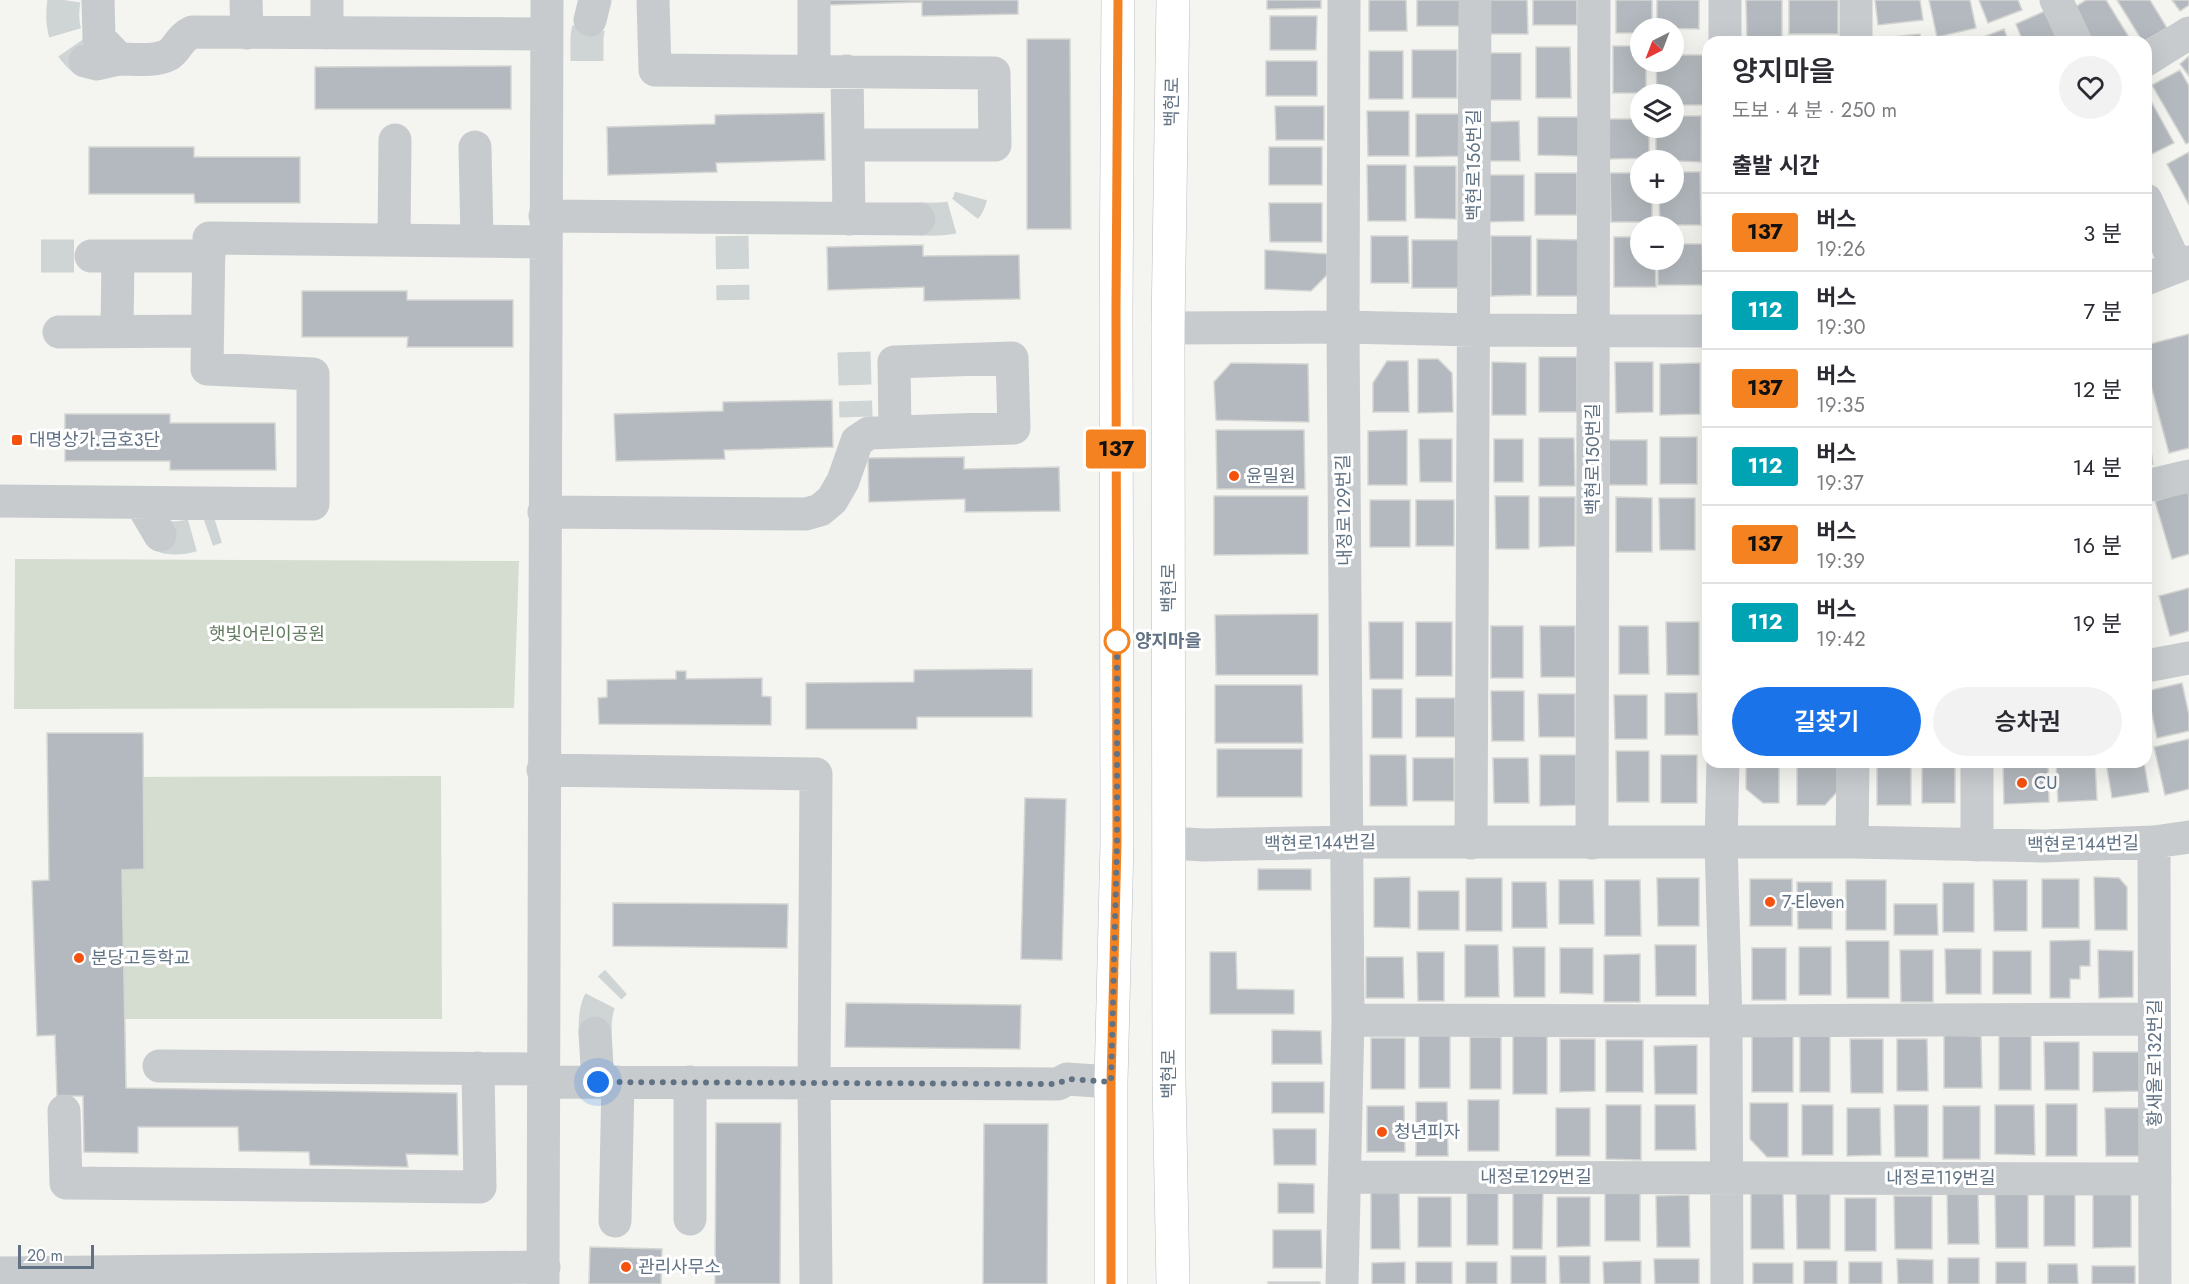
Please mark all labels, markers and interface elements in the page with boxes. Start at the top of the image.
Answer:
north arrow [1630,18,1684,72]
map controls [1630,18,1684,270]
text: 양지마을 [1732,51,1835,92]
button: heart [2059,56,2122,119]
street label: 백현로 [1159,77,1185,127]
button: layers [1630,84,1684,138]
text: 도보 · 4 분 · 250 m [1732,96,1897,125]
street label: 백현로156번길 [1461,109,1487,221]
text: 출발 시간 [1732,149,1820,181]
button: + [1630,150,1684,204]
text: 버스 [1816,203,1856,235]
button: − [1630,216,1684,270]
text: 137 [1747,217,1783,247]
text: 3 분 [2083,217,2122,249]
text: 19:26 [1816,235,1865,264]
text: 버스 [1816,281,1856,313]
text: 112 [1747,295,1783,325]
text: 7 분 [2084,295,2122,327]
text: 19:30 [1816,313,1865,342]
text: 버스 [1816,359,1856,391]
text: 137 [1747,373,1783,403]
text: 12 분 [2073,373,2122,405]
text: 19:35 [1816,391,1865,420]
street label: 백현로150번길 [1580,403,1606,515]
place label: 대명상가.금호3단 [29,427,160,453]
line badge: 137 [1082,430,1150,468]
marker: 대명상가.금호3단 [10,433,24,447]
text: 137 [1098,434,1134,464]
text: 버스 [1816,437,1856,469]
text: 112 [1747,451,1783,481]
text: 14 분 [2072,451,2122,483]
street label: 내정로129번길 [1330,454,1358,566]
place label: 윤밀원 [1246,463,1296,489]
marker: 윤밀원 [1227,469,1241,483]
text: 19:37 [1816,469,1864,498]
text: 버스 [1816,515,1856,547]
text: 137 [1747,529,1783,559]
text: 16 분 [2073,529,2122,561]
text: 19:39 [1816,547,1865,576]
street label: 백현로 [1156,563,1182,613]
text: 버스 [1816,593,1856,625]
text: 112 [1747,607,1783,637]
text: 19 분 [2073,607,2122,639]
park label: 햇빛어린이공원 [209,621,325,647]
text: 19:42 [1816,625,1866,654]
marker: 양지마을 [1104,628,1130,654]
place label: 양지마을 [1135,628,1201,654]
button: 길찾기 [1732,687,1921,756]
button: 승차권 [1933,687,2122,756]
place label: CU [2034,770,2058,796]
marker: CU [2015,776,2029,790]
street label: 백현로144번길 [1264,829,1376,857]
street label: 백현로144번길 [2027,830,2139,858]
place label: 7-Eleven [1782,889,1845,915]
marker: 7-Eleven [1763,895,1777,909]
place label: 분당고등학교 [91,945,190,971]
marker: 분당고등학교 [72,951,86,965]
street label: 황새울로132번길 [2142,999,2168,1127]
street label: 백현로 [1156,1049,1182,1099]
your location [583,1067,613,1097]
place label: 청년피자 [1394,1119,1461,1145]
marker: 청년피자 [1375,1125,1389,1139]
street label: 내정로129번길 [1480,1164,1592,1190]
street label: 내정로119번길 [1886,1165,1996,1191]
scale bar [18,1242,94,1270]
text: 20 m [27,1244,63,1267]
place label: 관리사무소 [638,1254,721,1280]
marker: 관리사무소 [619,1260,633,1274]

